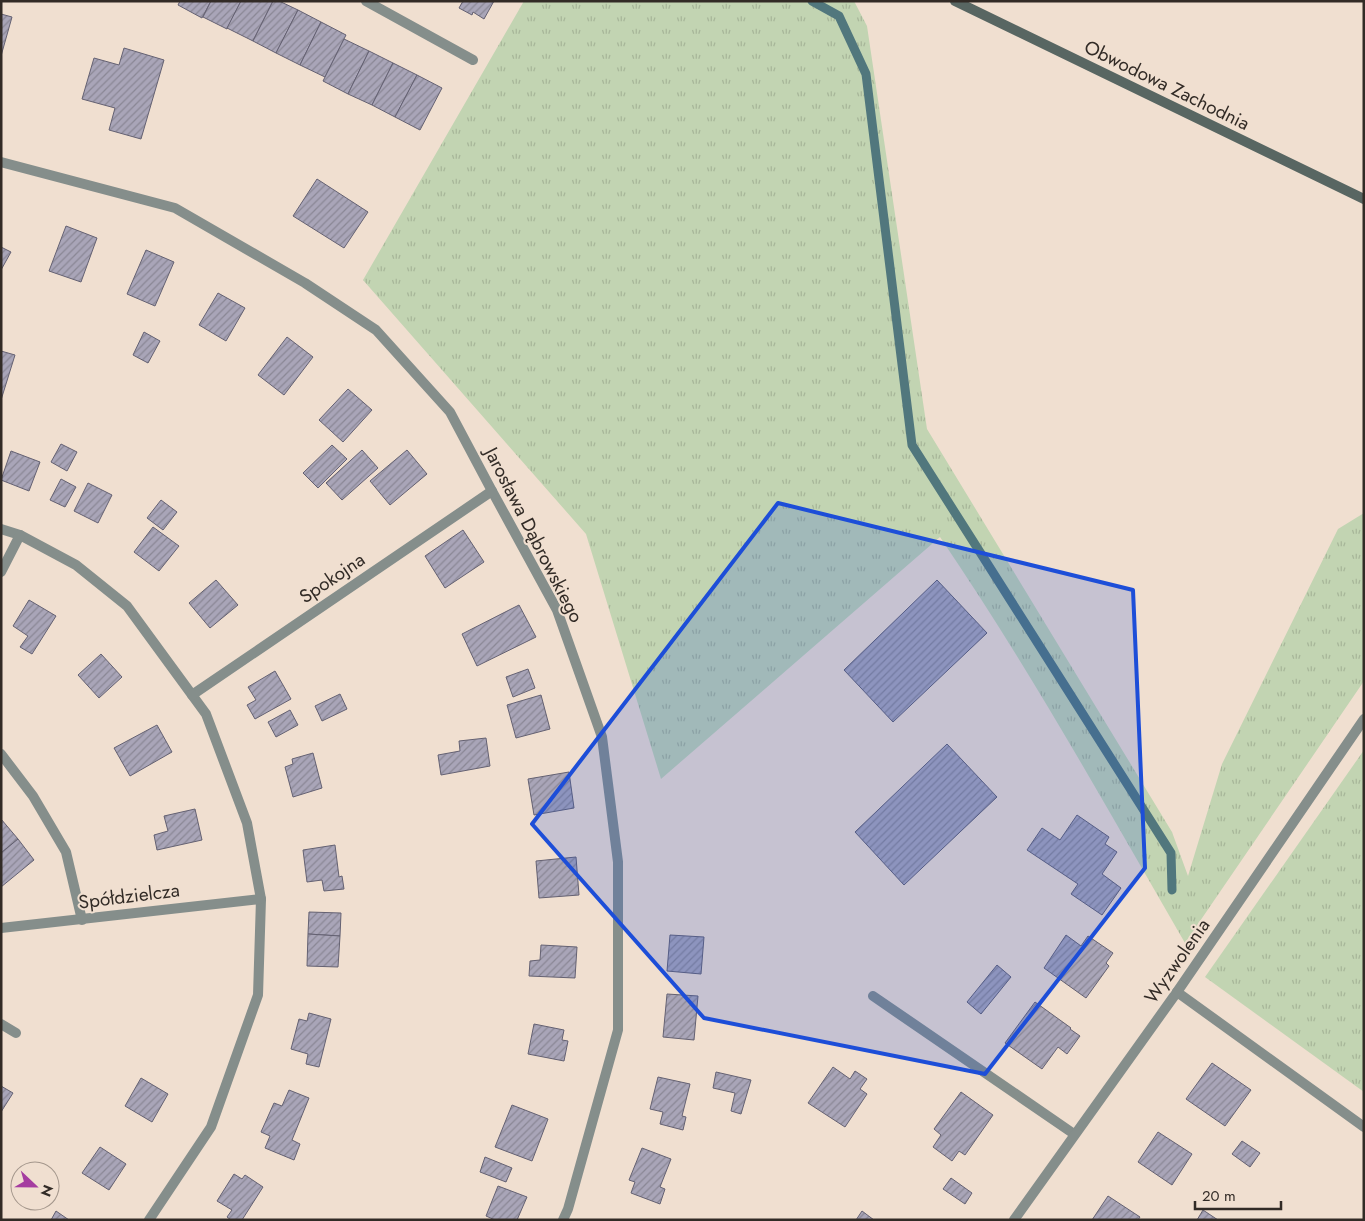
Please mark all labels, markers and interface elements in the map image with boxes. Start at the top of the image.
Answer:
street label: Obwodowa Zachodnia [1080,33,1254,137]
street label: Jarosława Dąbrowskiego [477,440,590,627]
street label: Spokojna [294,546,370,610]
street label: Spółdzielcza [77,876,181,916]
street label: Wyzwolenia [1138,913,1216,1009]
north arrow [10,1161,60,1211]
scale bar [1195,1178,1281,1210]
text: N [36,1182,58,1200]
text: 20 m [1202,1185,1236,1207]

